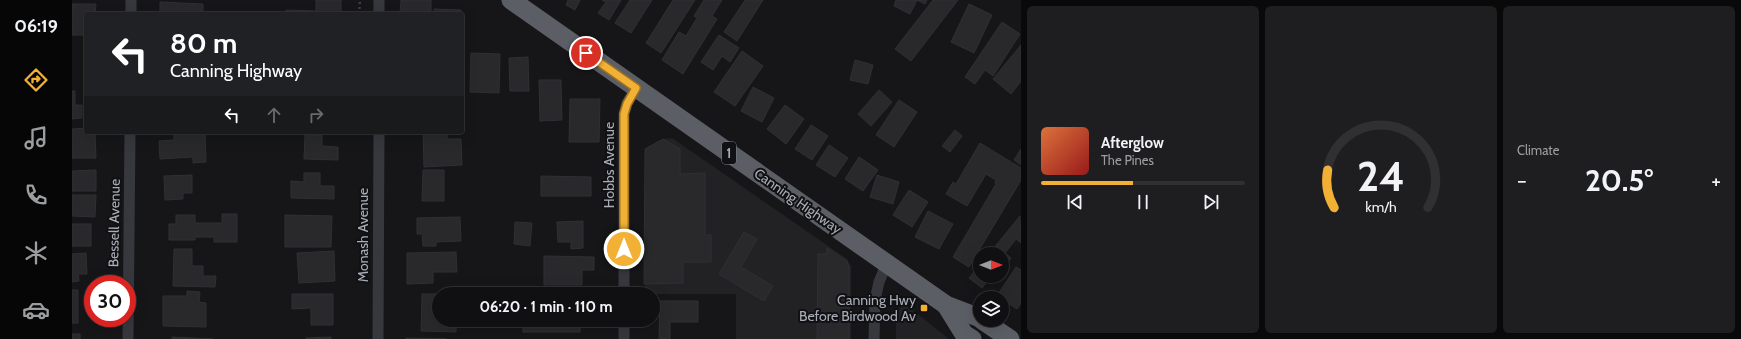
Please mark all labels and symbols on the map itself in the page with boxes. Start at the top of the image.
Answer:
pin [569,36,603,70]
street label: Hobbs Avenue [600,122,618,208]
road number: 1 [722,142,736,164]
street label: Canning Highway [751,164,845,238]
street label: Bessell Avenue [104,179,124,267]
street label: Monash Avenue [354,188,372,282]
position arrow [603,228,645,270]
north arrow [973,247,1009,283]
speed limit sign: 30 [84,275,136,327]
place label: Canning Hwy Before Birdwood Av [799,291,916,325]
marker: Canning Hwy Before Birdwood Av [919,303,929,313]

